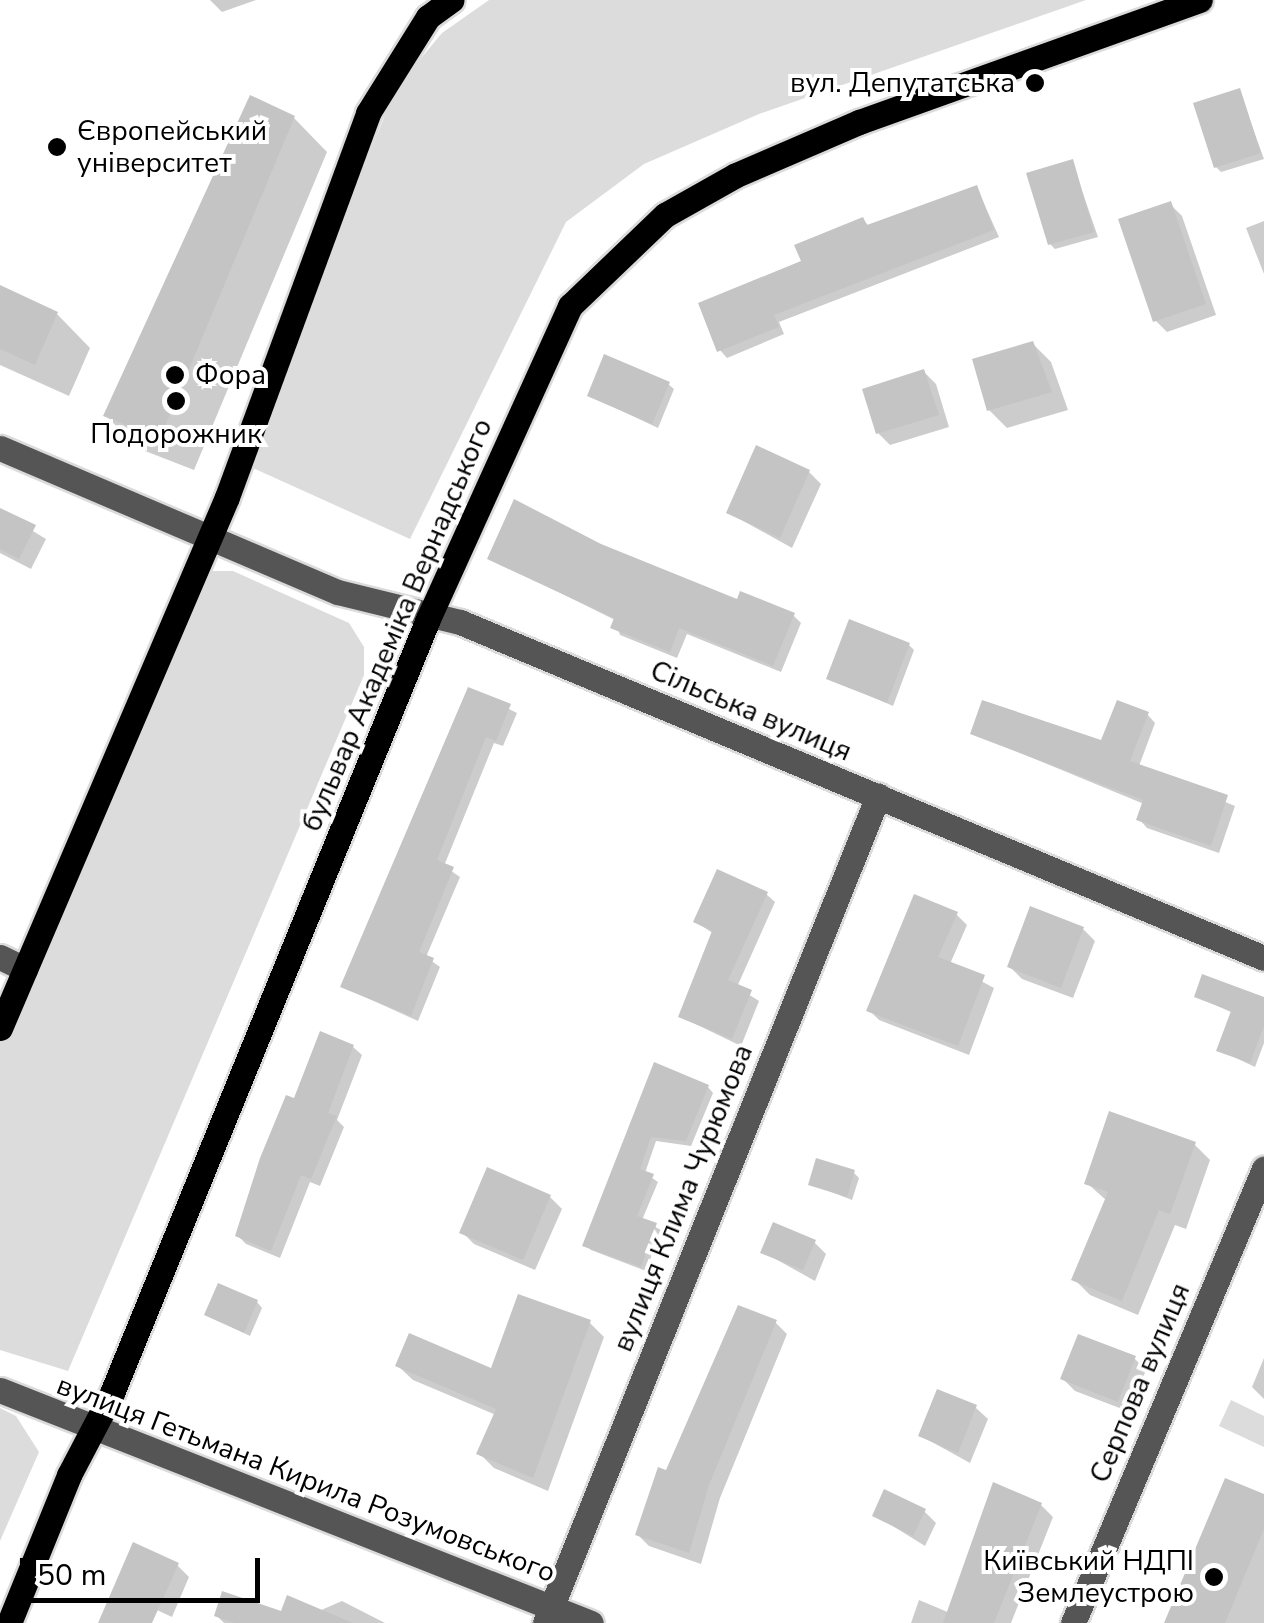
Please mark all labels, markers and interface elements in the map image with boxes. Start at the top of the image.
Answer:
place label: вул. Депутатська [790,66,1015,100]
marker: вул. Депутатська [1024,72,1046,94]
place label: Європейський університет [77,114,267,180]
marker: Європейський університет [46,136,68,158]
place label: Фора [195,358,266,392]
marker: Фора [164,364,186,386]
marker: Подорожник [165,390,187,412]
street label: бульвар Академіка Вернадського [295,414,499,836]
place label: Подорожник [90,417,262,451]
street label: Сільська вулиця [645,653,857,769]
street label: вулиця Клима Чурюмова [606,1040,760,1356]
street label: Серпова вулиця [1083,1278,1197,1488]
street label: вулиця Гетьмана Кирила Розумовського [52,1368,560,1590]
scale bar [25,1538,265,1600]
place label: Київський НДПІ Землеустрою [983,1544,1194,1610]
text: 50 m [37,1555,106,1596]
marker: Київський НДПІ Землеустрою [1203,1566,1225,1588]

